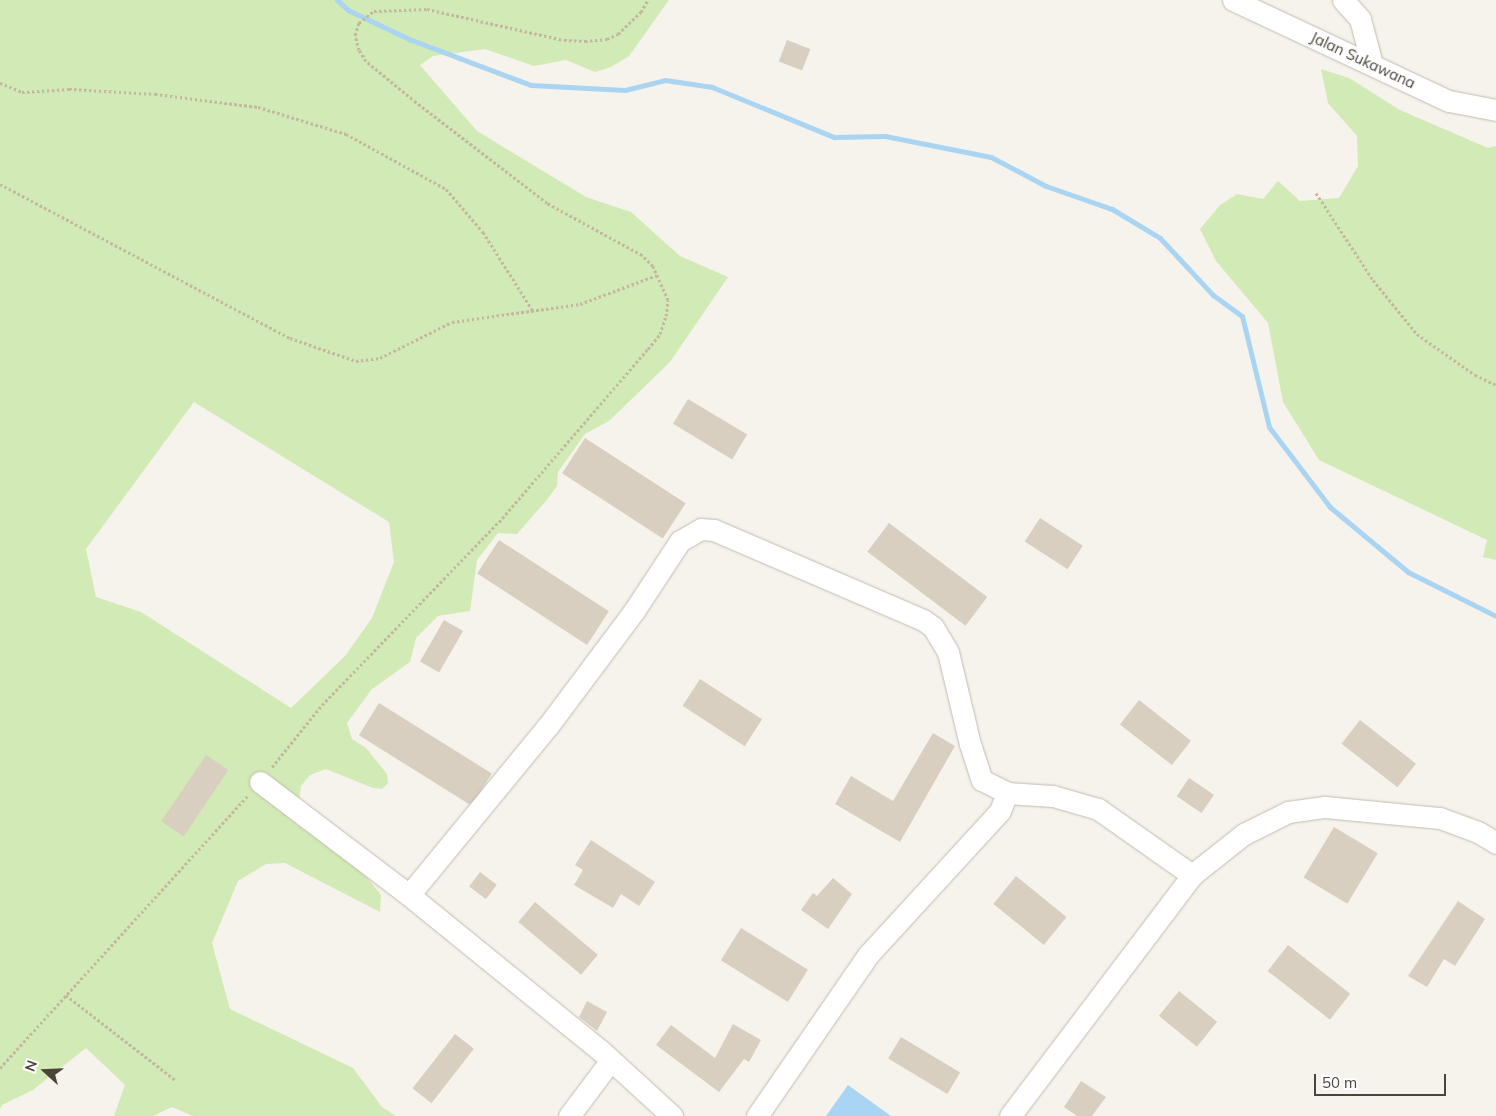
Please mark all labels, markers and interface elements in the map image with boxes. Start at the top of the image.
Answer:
street label: Jalan Sukawana [1308,28,1418,92]
north arrow [20,1046,70,1096]
text: N [21,1058,41,1074]
scale bar [1316,1064,1448,1096]
text: 50 m [1322,1073,1357,1092]

